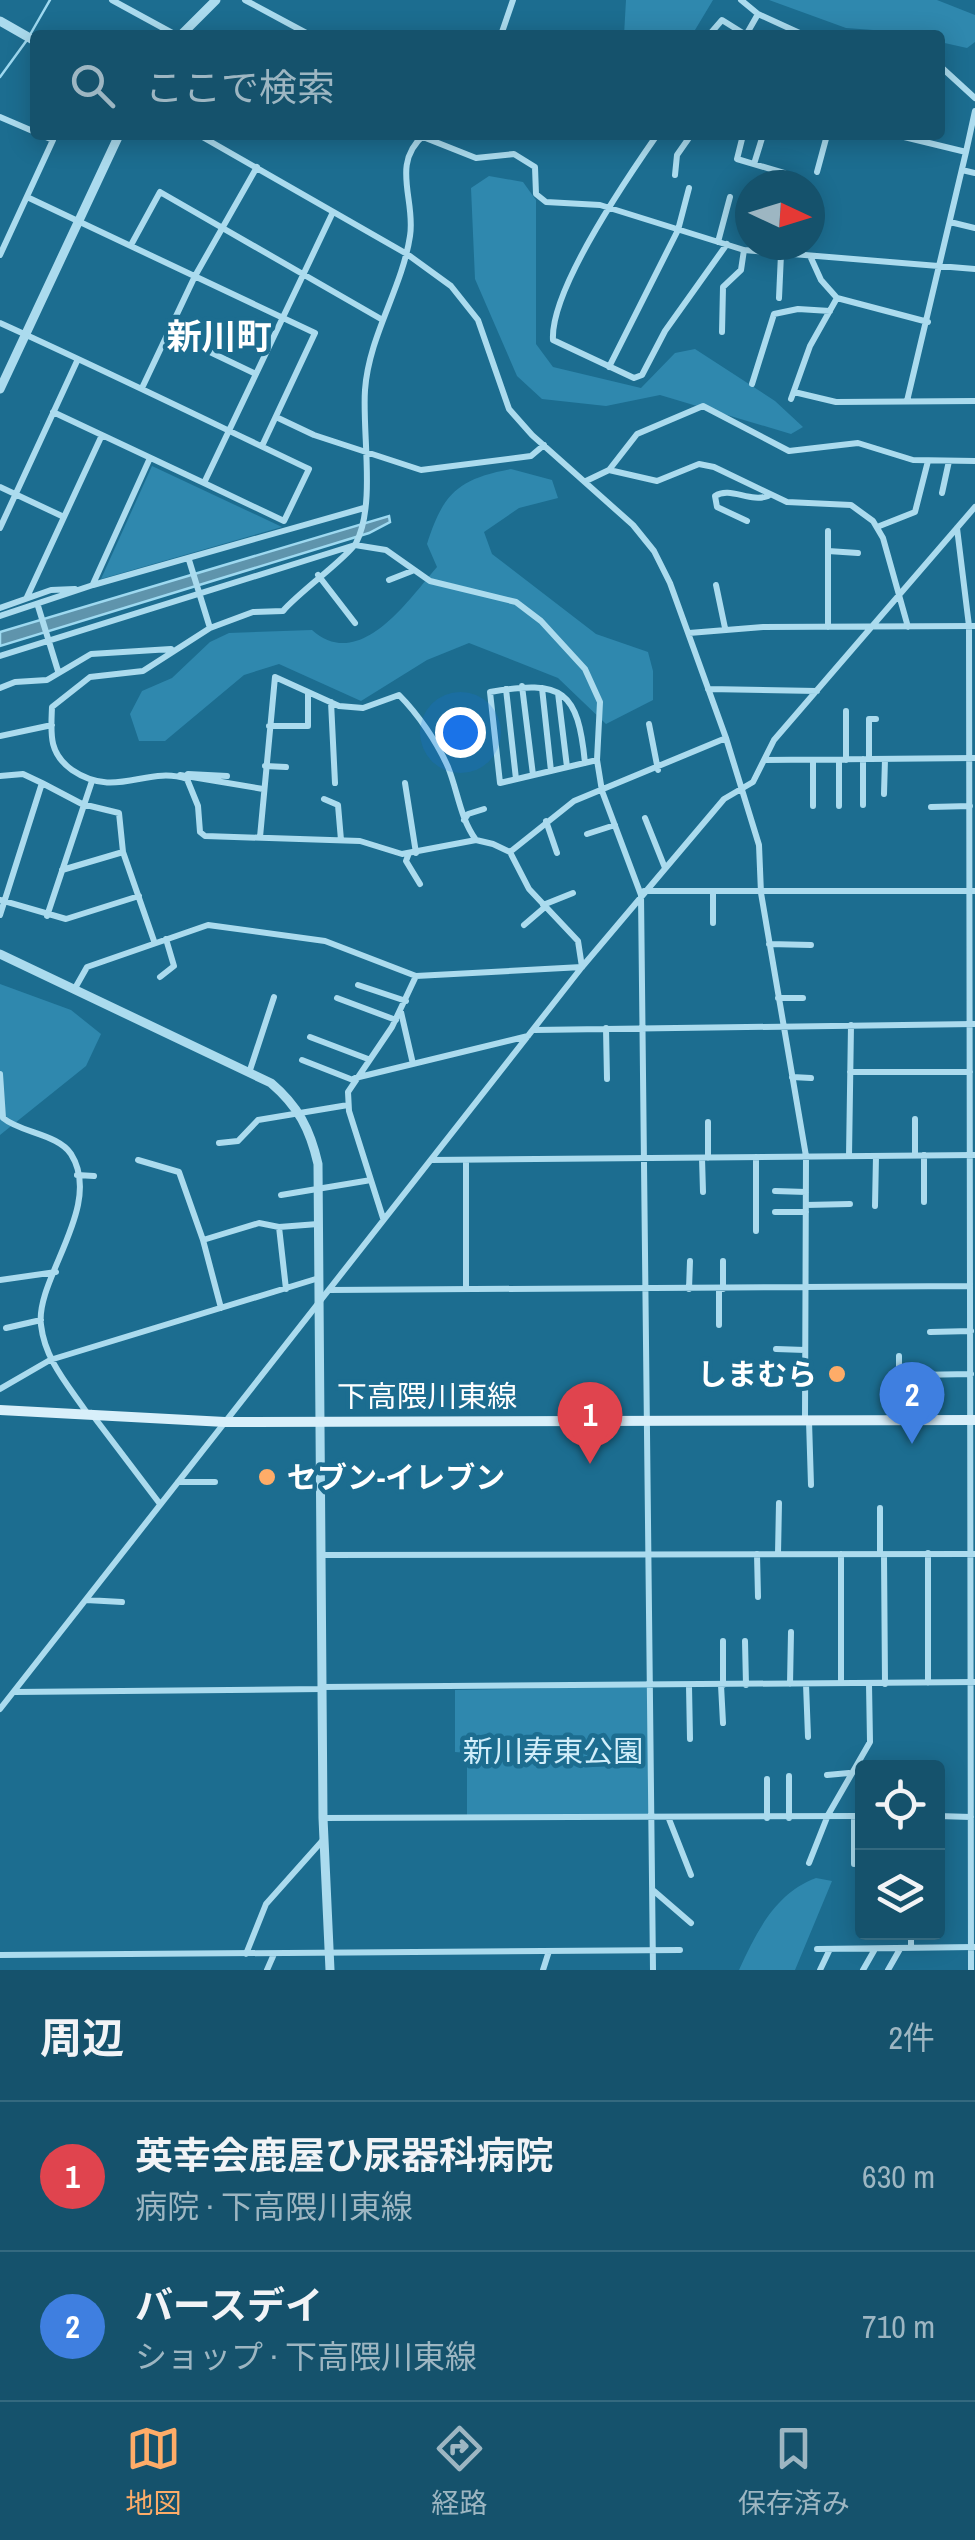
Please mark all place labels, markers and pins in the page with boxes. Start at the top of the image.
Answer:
place label: しまむら [697,1354,817,1394]
pin: 2 [880,1362,944,1444]
marker: しまむら [826,1363,848,1385]
pin: 1 [558,1382,622,1464]
place label: セブン-イレブン [287,1457,505,1497]
marker: セブン-イレブン [256,1466,278,1488]

